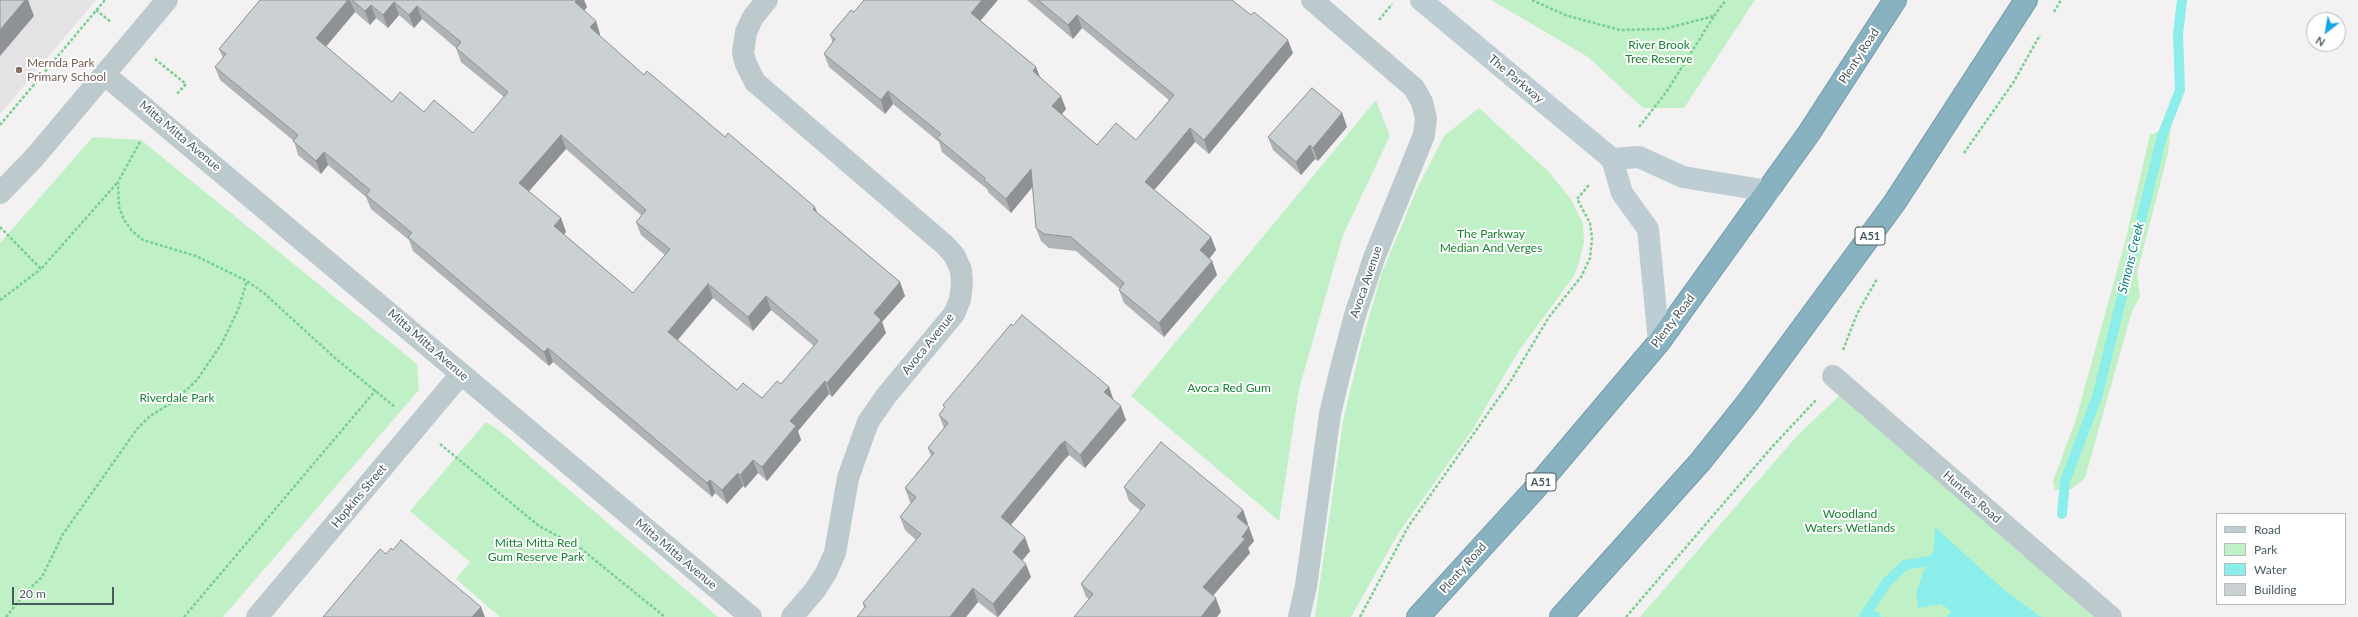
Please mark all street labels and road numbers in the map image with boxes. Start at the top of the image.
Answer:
street label: Plenty Road [1836,26,1882,86]
street label: The Parkway [1485,52,1547,106]
street label: Mitta Mitta Avenue [136,98,224,174]
road number: A51 [1855,227,1885,245]
street label: Avoca Avenue [1347,244,1385,320]
street label: Plenty Road [1648,291,1698,351]
street label: Mitta Mitta Avenue [385,306,471,384]
street label: Avoca Avenue [899,310,957,378]
street label: Hopkins Street [328,461,390,531]
street label: Hunters Road [1940,468,2004,526]
road number: A51 [1526,473,1556,491]
street label: Mitta Mitta Avenue [632,516,720,592]
street label: Plenty Road [1437,540,1489,596]

